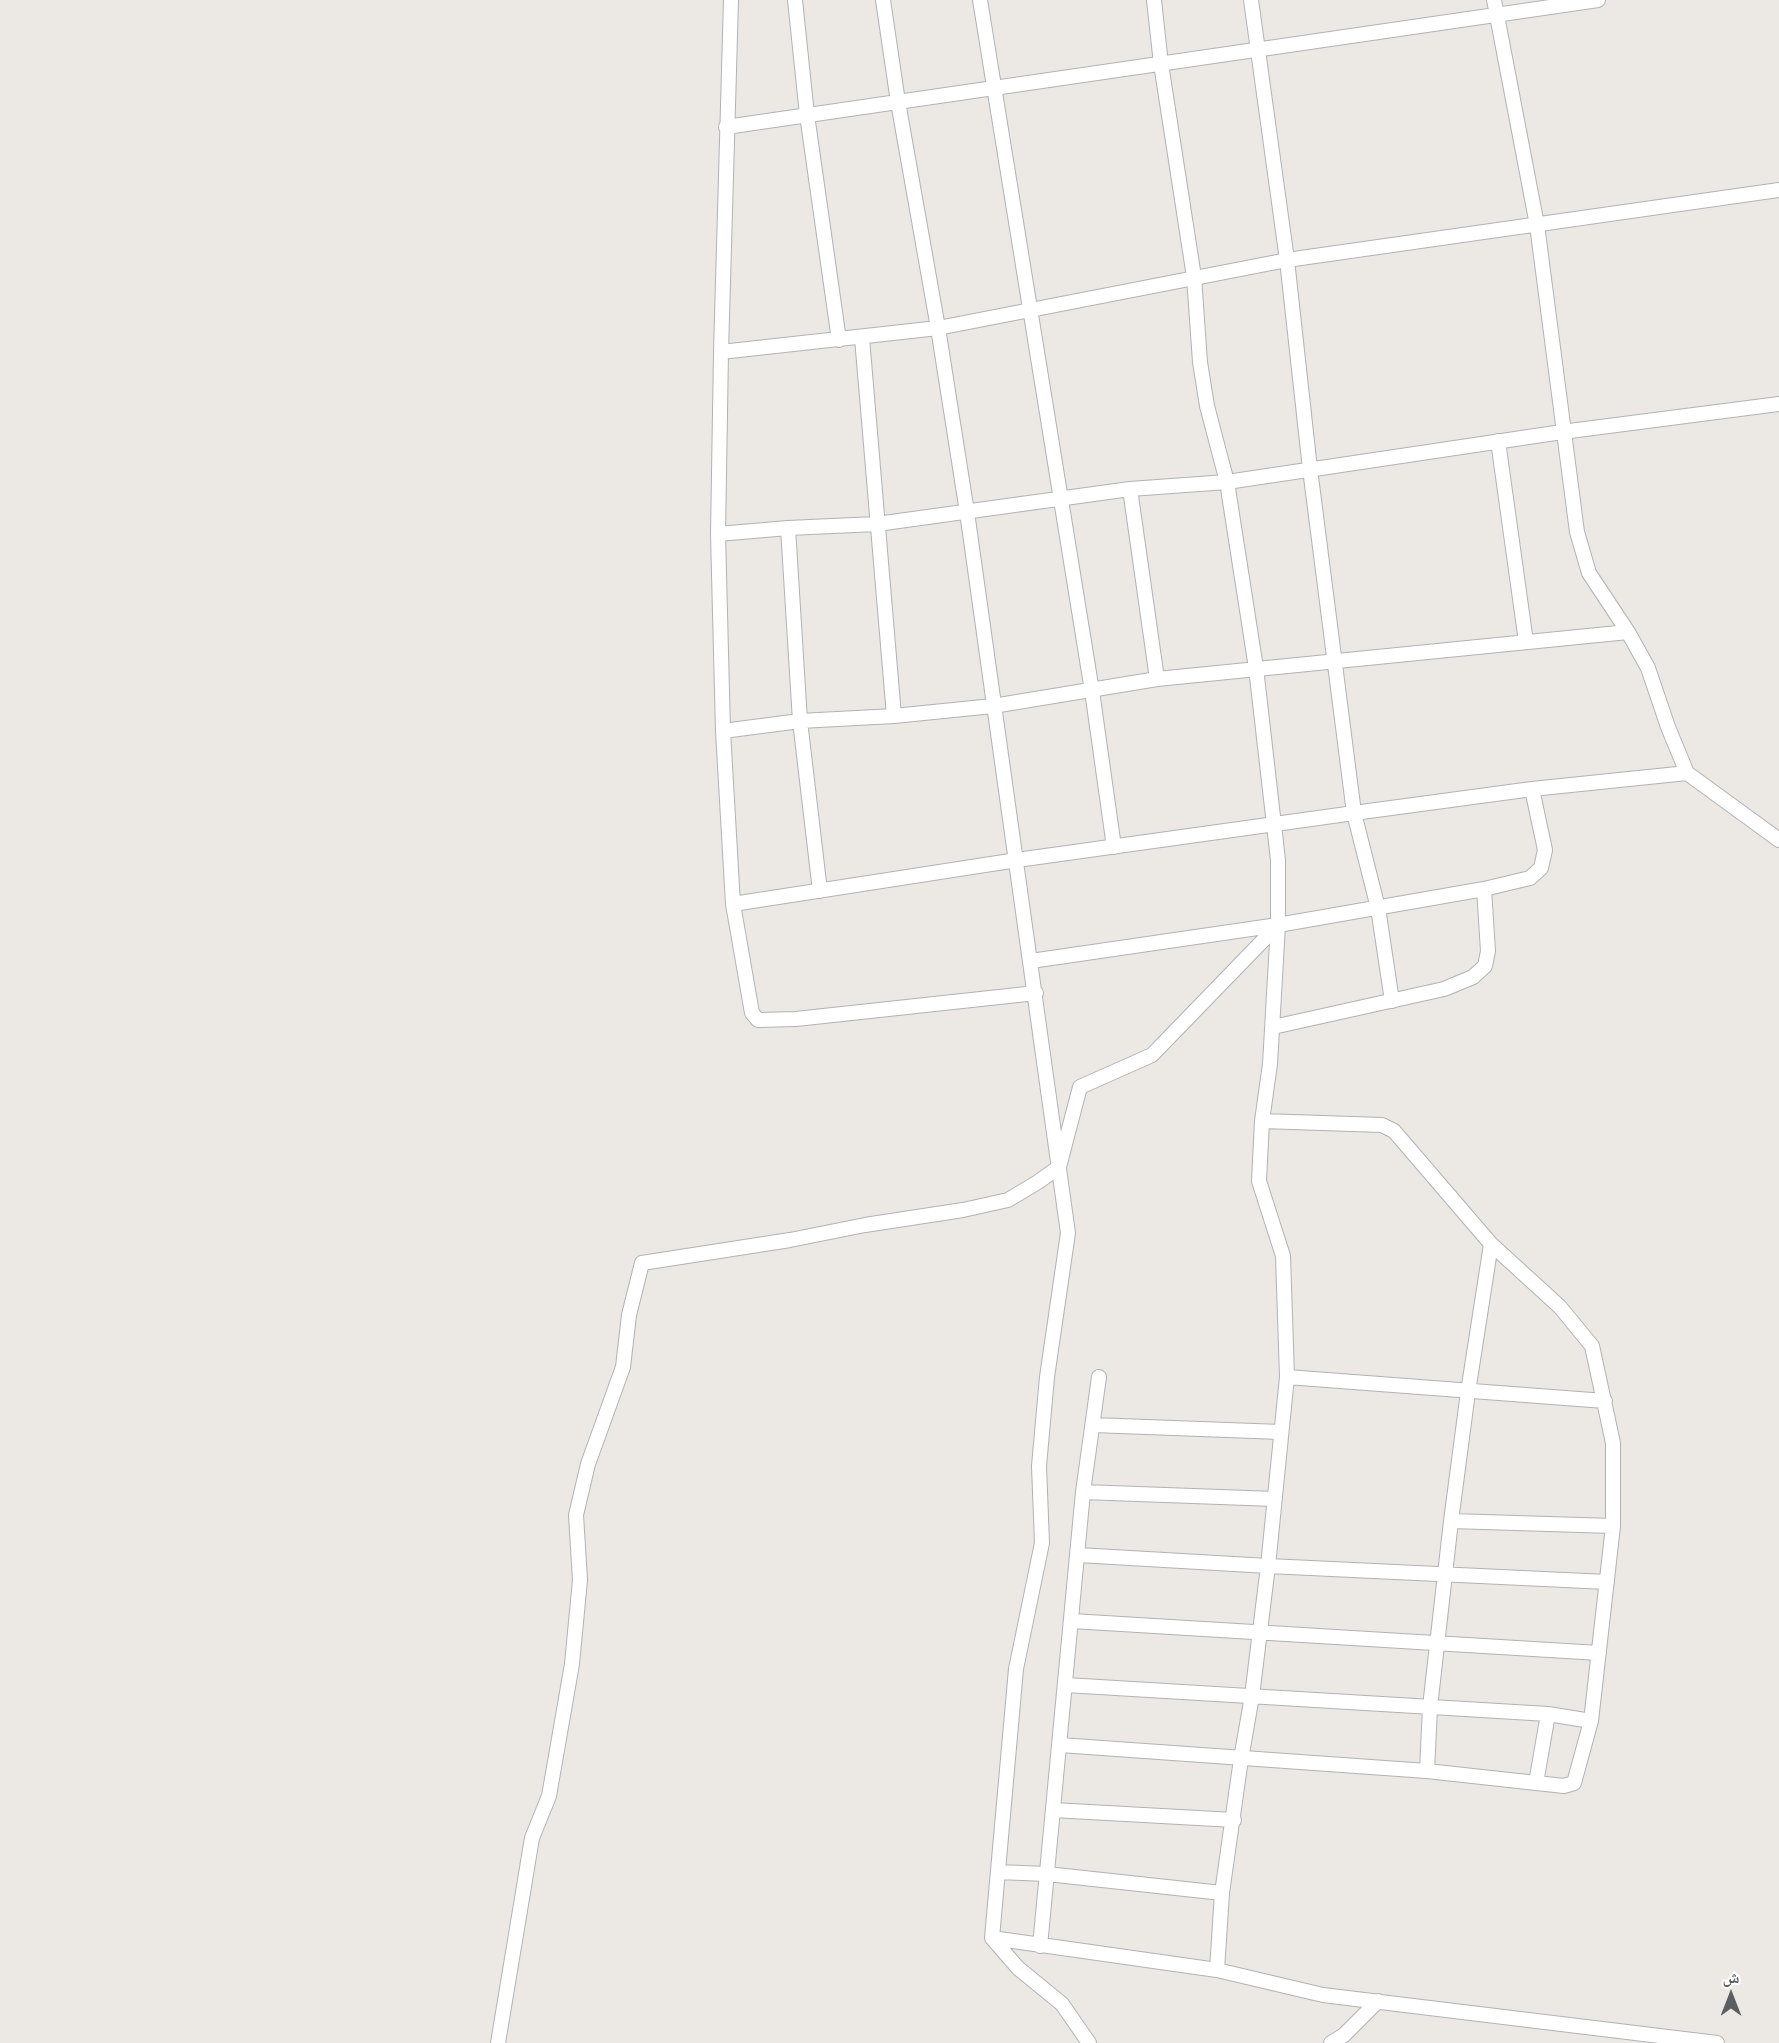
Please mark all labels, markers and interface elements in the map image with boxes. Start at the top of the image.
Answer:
north arrow [1701,1965,1761,2025]
text: ش [1723,1967,1739,1987]

